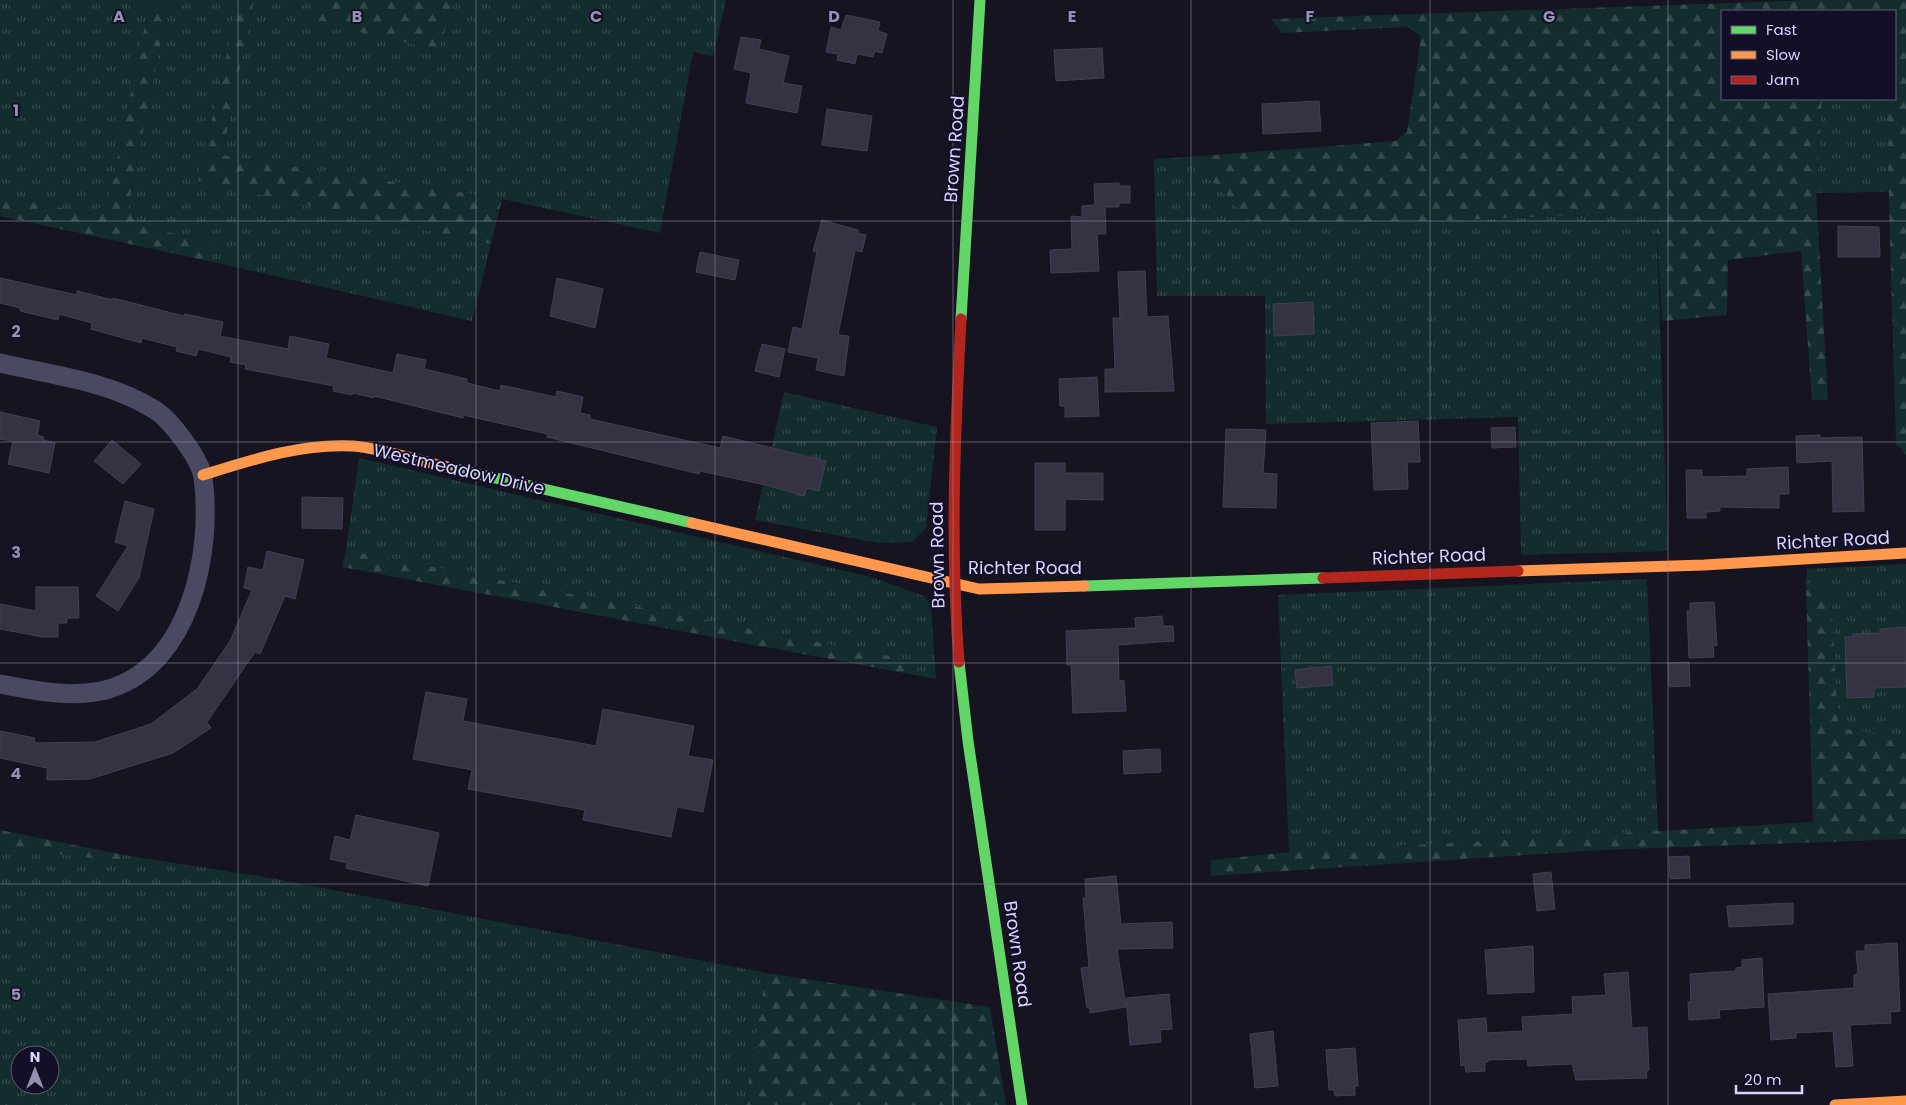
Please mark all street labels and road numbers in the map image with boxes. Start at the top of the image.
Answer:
street label: Brown Road [938,95,970,203]
street label: Westmeadow Drive [371,437,547,501]
street label: Brown Road [924,501,950,609]
street label: Richter Road [1775,525,1891,555]
street label: Richter Road [1372,542,1486,570]
street label: Richter Road [968,555,1082,580]
street label: Brown Road [998,899,1038,1009]

